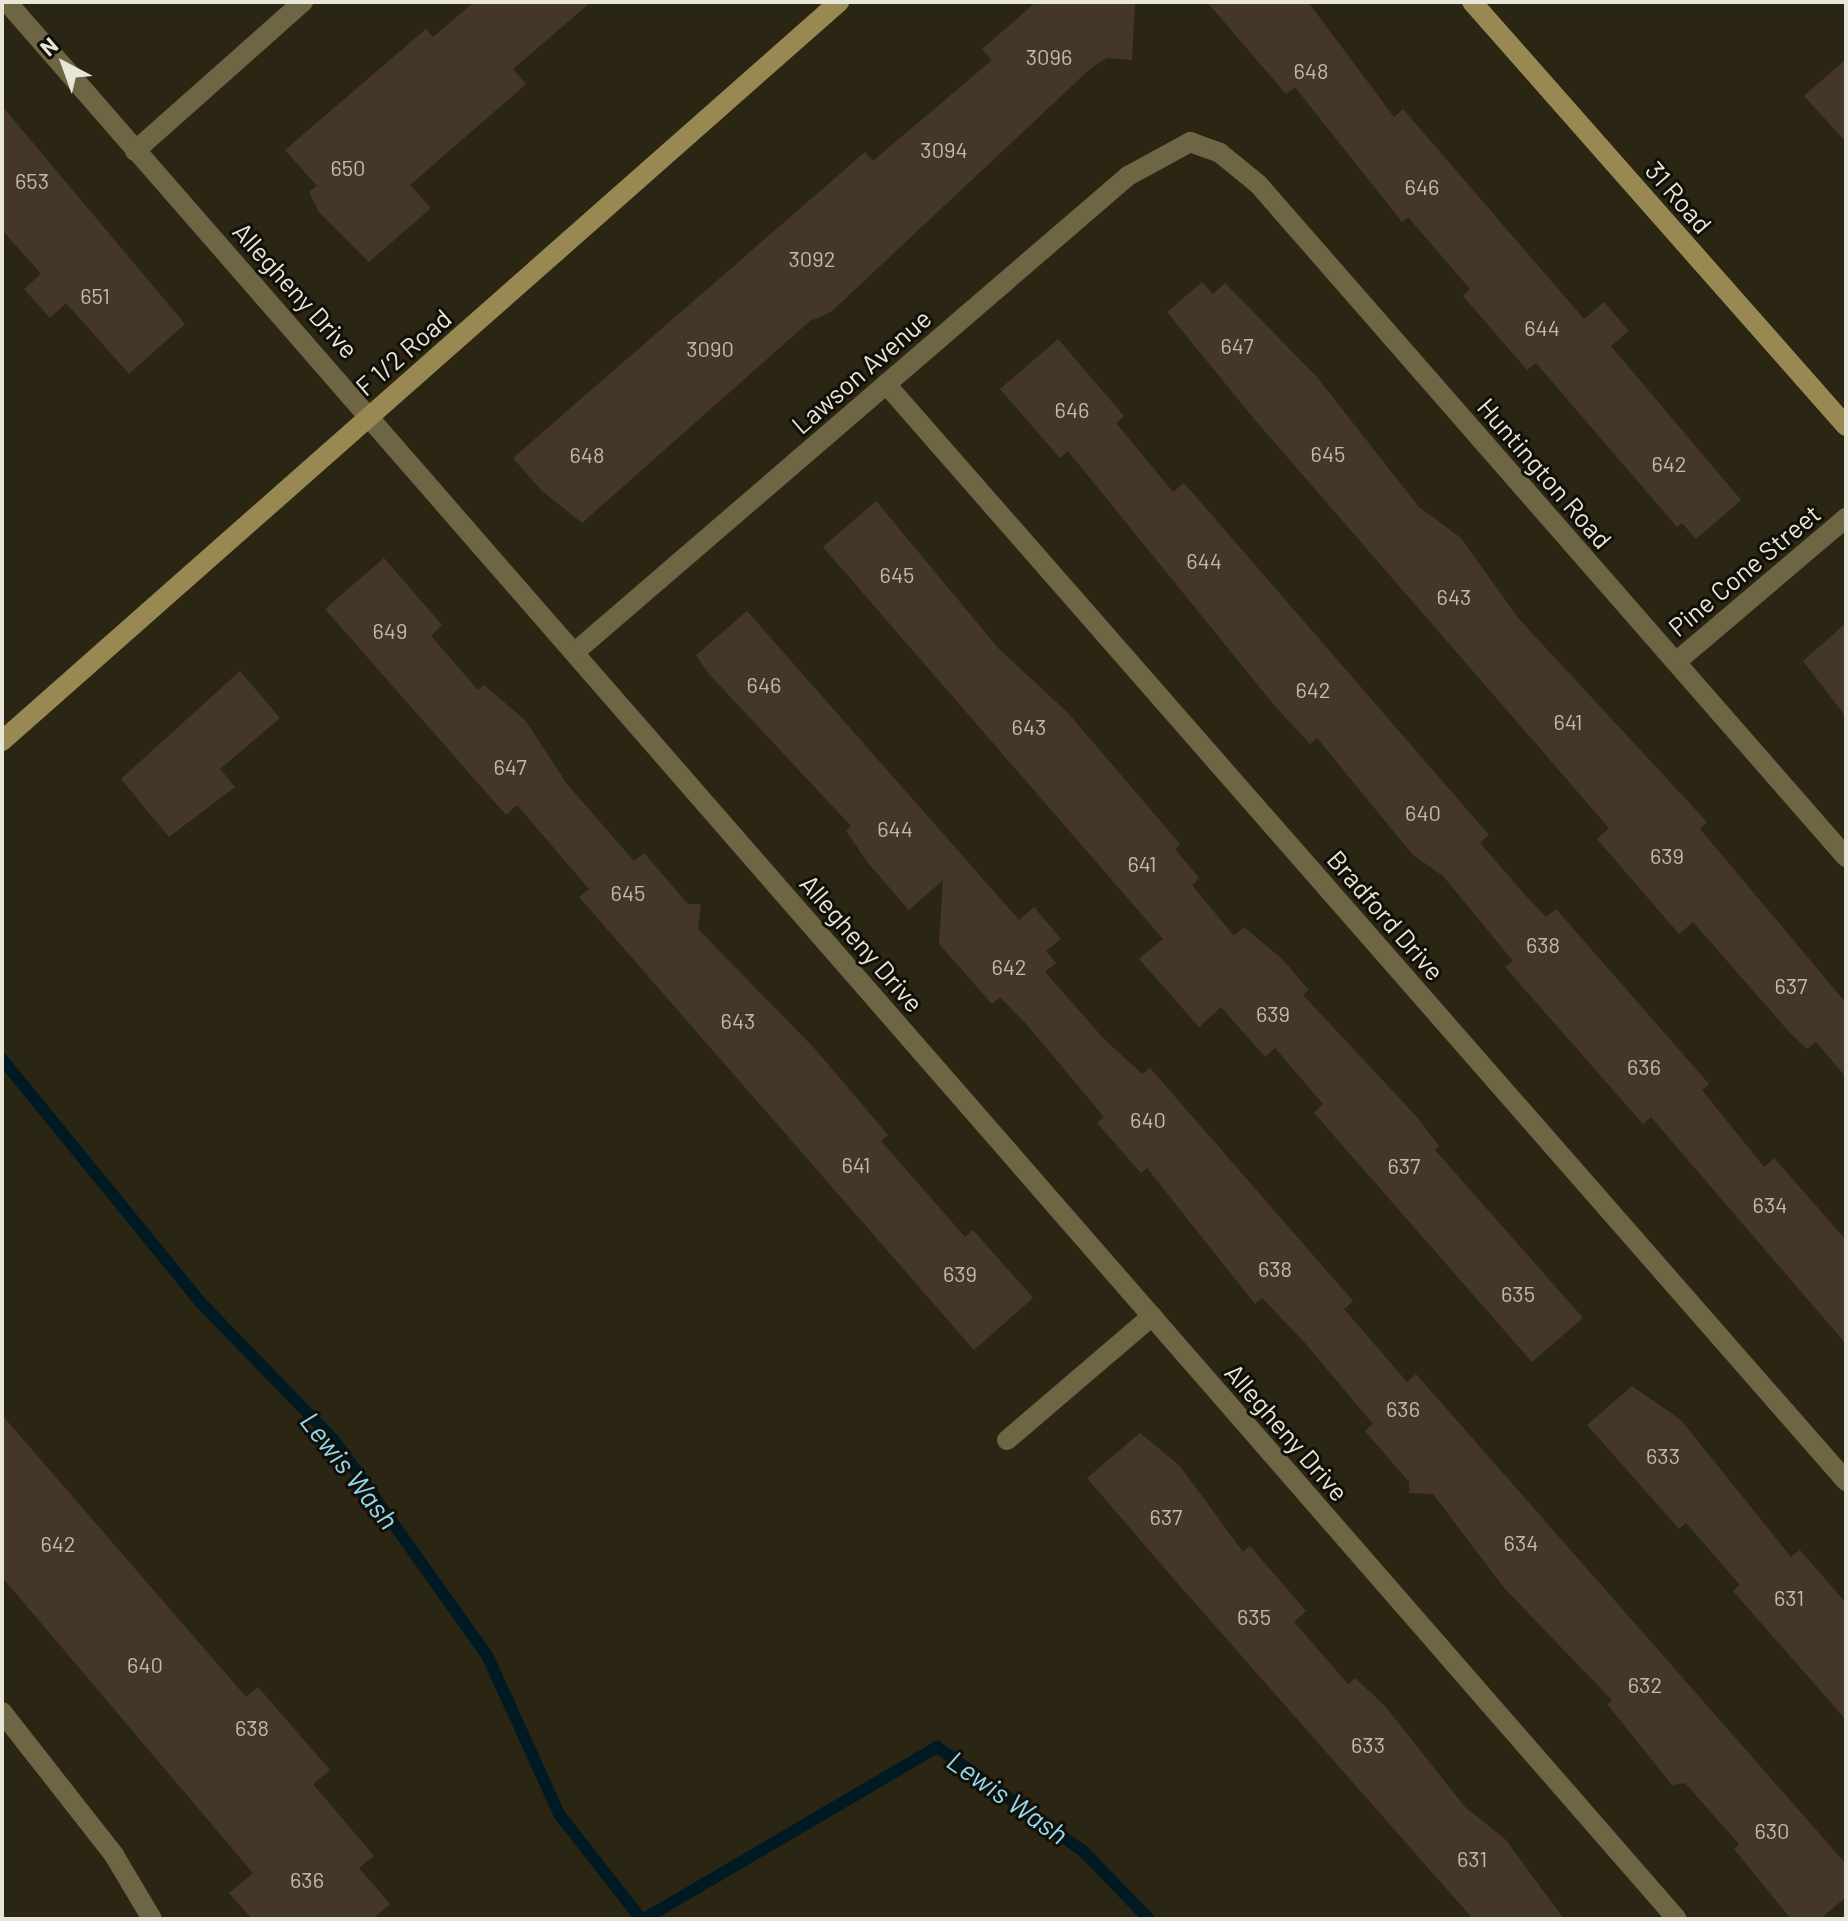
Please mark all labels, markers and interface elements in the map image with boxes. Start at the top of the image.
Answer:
north arrow [24,24,104,104]
text: N [34,31,62,61]
house number: 3096 [1026,44,1072,70]
house number: 648 [1294,58,1328,84]
house number: 3094 [920,137,968,163]
house number: 650 [330,155,366,181]
street label: 31 Road [1639,155,1719,239]
house number: 653 [15,168,49,194]
house number: 646 [1405,174,1439,200]
street label: Allegheny Drive [227,216,365,364]
house number: 3092 [788,246,836,272]
house number: 651 [80,283,110,309]
street label: F 1/2 Road [349,302,457,402]
street label: Lawson Avenue [785,302,937,440]
house number: 644 [1524,315,1560,341]
house number: 647 [1220,333,1254,359]
house number: 3090 [686,336,734,362]
street label: Huntington Road [1471,391,1619,555]
house number: 646 [1055,397,1089,423]
house number: 645 [1311,441,1345,467]
house number: 648 [570,442,604,468]
house number: 642 [1651,451,1687,477]
street label: Pine Cone Street [1662,497,1826,643]
house number: 644 [1186,548,1222,574]
house number: 645 [880,562,914,588]
house number: 643 [1437,584,1471,610]
house number: 649 [373,618,407,644]
house number: 646 [747,672,781,698]
house number: 642 [1295,677,1331,703]
house number: 641 [1553,709,1583,735]
house number: 643 [1012,714,1046,740]
house number: 647 [493,754,527,780]
house number: 640 [1405,800,1441,826]
house number: 644 [877,816,913,842]
house number: 639 [1650,843,1684,869]
street label: Bradford Drive [1321,844,1451,986]
house number: 641 [1127,851,1157,877]
street label: Allegheny Drive [794,868,930,1018]
house number: 645 [611,880,645,906]
house number: 638 [1526,932,1560,958]
house number: 642 [991,954,1027,980]
house number: 637 [1774,973,1808,999]
house number: 639 [1256,1001,1290,1027]
house number: 643 [721,1008,755,1034]
house number: 636 [1627,1054,1661,1080]
house number: 640 [1130,1107,1166,1133]
house number: 641 [841,1152,871,1178]
house number: 637 [1387,1153,1421,1179]
house number: 634 [1753,1192,1787,1218]
house number: 638 [1258,1256,1292,1282]
house number: 639 [943,1261,977,1287]
house number: 635 [1501,1281,1535,1307]
street label: Allegheny Drive [1219,1357,1355,1507]
house number: 636 [1386,1396,1420,1422]
water label: Lewis Wash [294,1405,406,1535]
house number: 633 [1646,1443,1680,1469]
house number: 637 [1149,1504,1183,1530]
house number: 634 [1504,1530,1538,1556]
house number: 642 [40,1531,76,1557]
house number: 631 [1774,1585,1804,1611]
house number: 635 [1237,1604,1271,1630]
house number: 640 [127,1652,163,1678]
house number: 632 [1628,1672,1662,1698]
house number: 638 [235,1715,269,1741]
house number: 633 [1351,1732,1385,1758]
water label: Lewis Wash [941,1743,1075,1851]
house number: 630 [1754,1818,1790,1844]
house number: 631 [1457,1846,1487,1872]
house number: 636 [290,1867,324,1893]

